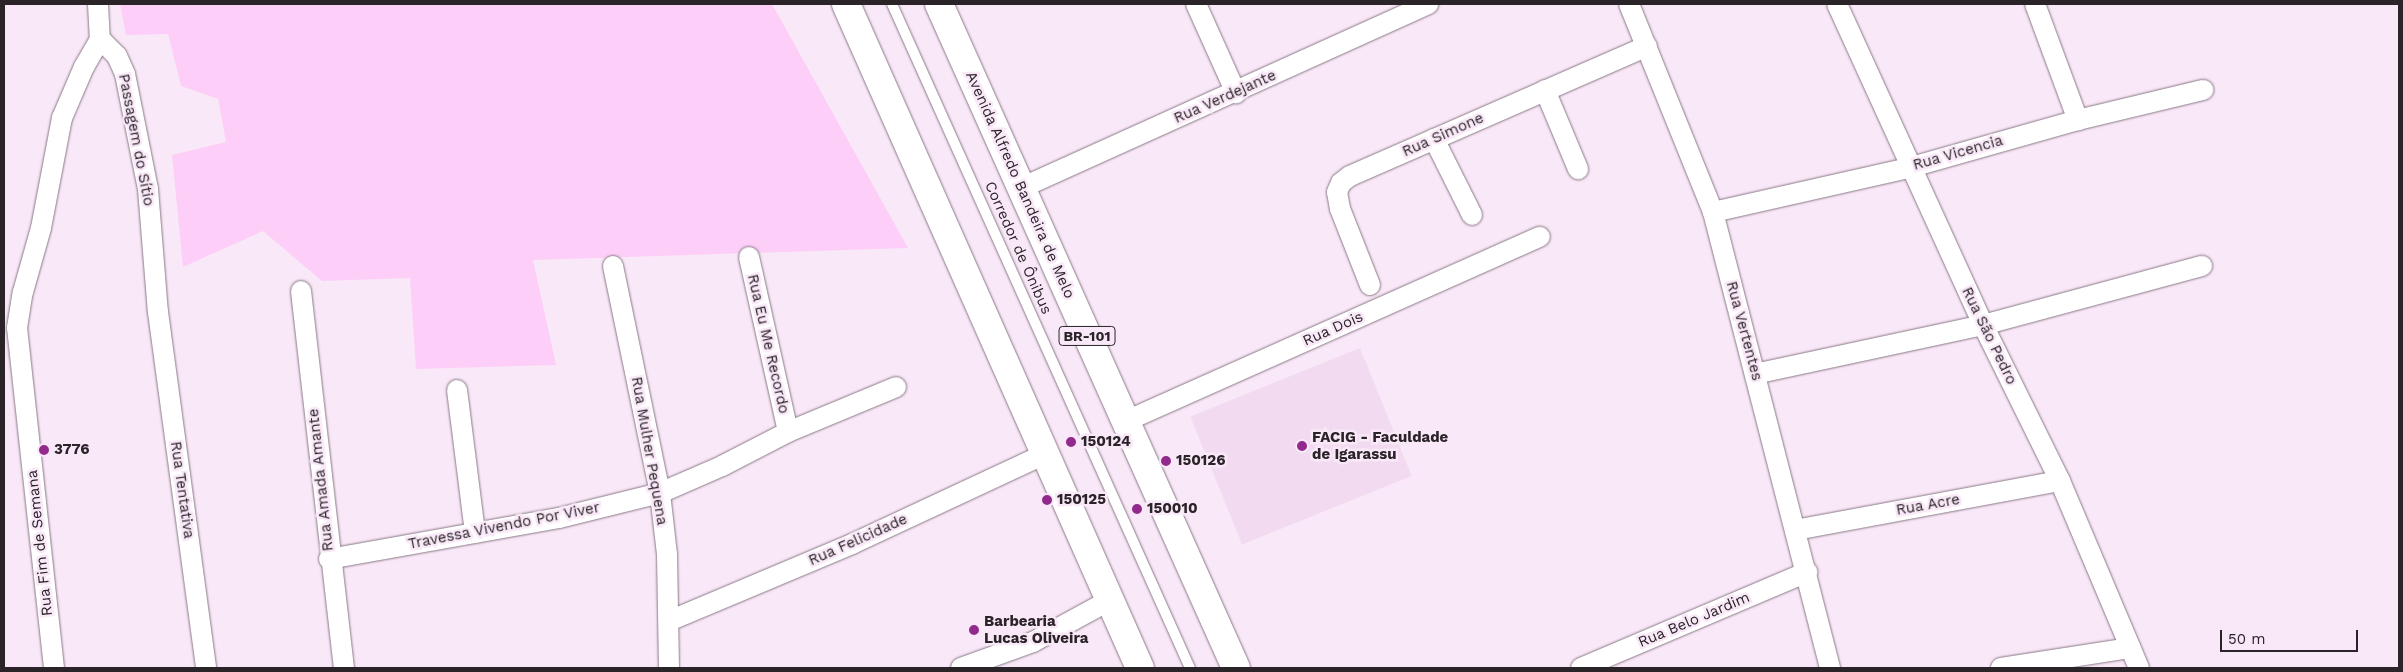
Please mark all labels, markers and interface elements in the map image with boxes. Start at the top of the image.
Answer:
street label: Rua Verdejante [1171,66,1279,128]
street label: Avenida Alfredo Bandeira de Melo [961,68,1079,302]
street label: Passagem do Sítio [114,72,158,208]
street label: Rua Simone [1399,109,1487,161]
street label: Rua Vicencia [1911,131,2005,175]
street label: Corredor de Ônibus [981,179,1055,317]
street label: Rua Eu Me Recordo [743,272,793,416]
street label: Rua Vertentes [1722,279,1766,383]
street label: Rua São Pedro [1958,284,2020,388]
street label: Rua Dois [1300,308,1366,350]
road number: BR-101 [1058,324,1116,348]
street label: Rua Mulher Pequena [627,375,671,527]
street label: Rua Amada Amante [304,407,338,553]
place label: FACIG - Faculdade de Igarassu [1312,428,1448,463]
place label: 150124 [1081,433,1131,451]
marker: 150124 [1065,436,1077,448]
street label: Rua Tentativa [166,440,198,540]
marker: FACIG - Faculdade de Igarassu [1296,440,1308,452]
place label: 3776 [54,441,90,459]
marker: 3776 [38,444,50,456]
place label: 150126 [1176,452,1226,470]
marker: 150126 [1160,455,1172,467]
street label: Rua Fim de Semana [23,469,57,617]
street label: Rua Acre [1894,490,1962,520]
place label: 150125 [1057,491,1106,509]
marker: 150125 [1041,494,1053,506]
street label: Travessa Vivendo Por Viver [406,498,602,554]
place label: 150010 [1147,500,1198,518]
marker: 150010 [1131,503,1143,515]
street label: Rua Felicidade [806,510,910,570]
street label: Rua Belo Jardim [1635,588,1753,652]
place label: Barbearia Lucas Oliveira [984,612,1088,647]
scale bar [2223,620,2360,652]
marker: Barbearia Lucas Oliveira [968,624,980,636]
text: 50 m [2228,630,2265,648]

